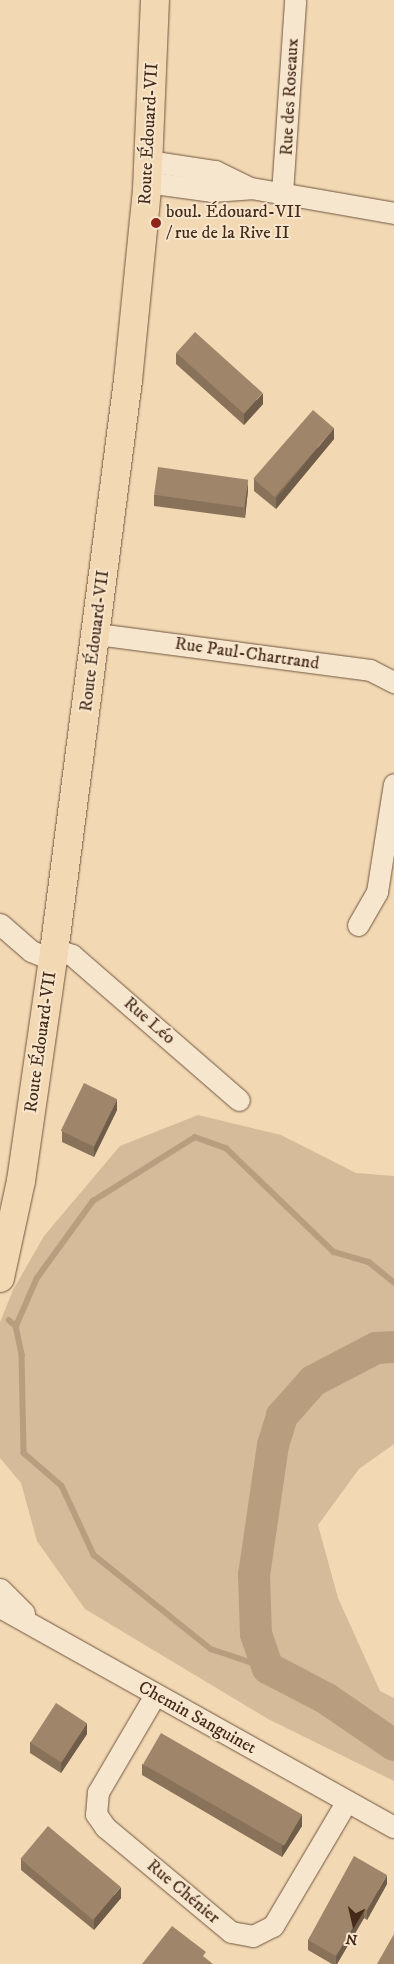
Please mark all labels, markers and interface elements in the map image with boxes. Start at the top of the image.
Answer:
street label: Rue des Roseaux [276,38,304,156]
street label: Route Édouard-VII [134,62,164,206]
place label: boul. Édouard-VII / rue de la Rive II [166,202,301,244]
marker: boul. Édouard-VII / rue de la Rive II [150,217,162,229]
street label: Route Édouard-VII [76,569,114,713]
street label: Rue Paul-Chartrand [173,633,321,675]
street label: Route Édouard-VII [20,970,62,1114]
street label: Rue Léo [119,993,179,1049]
street label: Chemin Sanguinet [134,1677,260,1759]
street label: Rue Chénier [142,1855,224,1929]
north arrow [329,1899,379,1949]
text: N [345,1929,359,1949]

